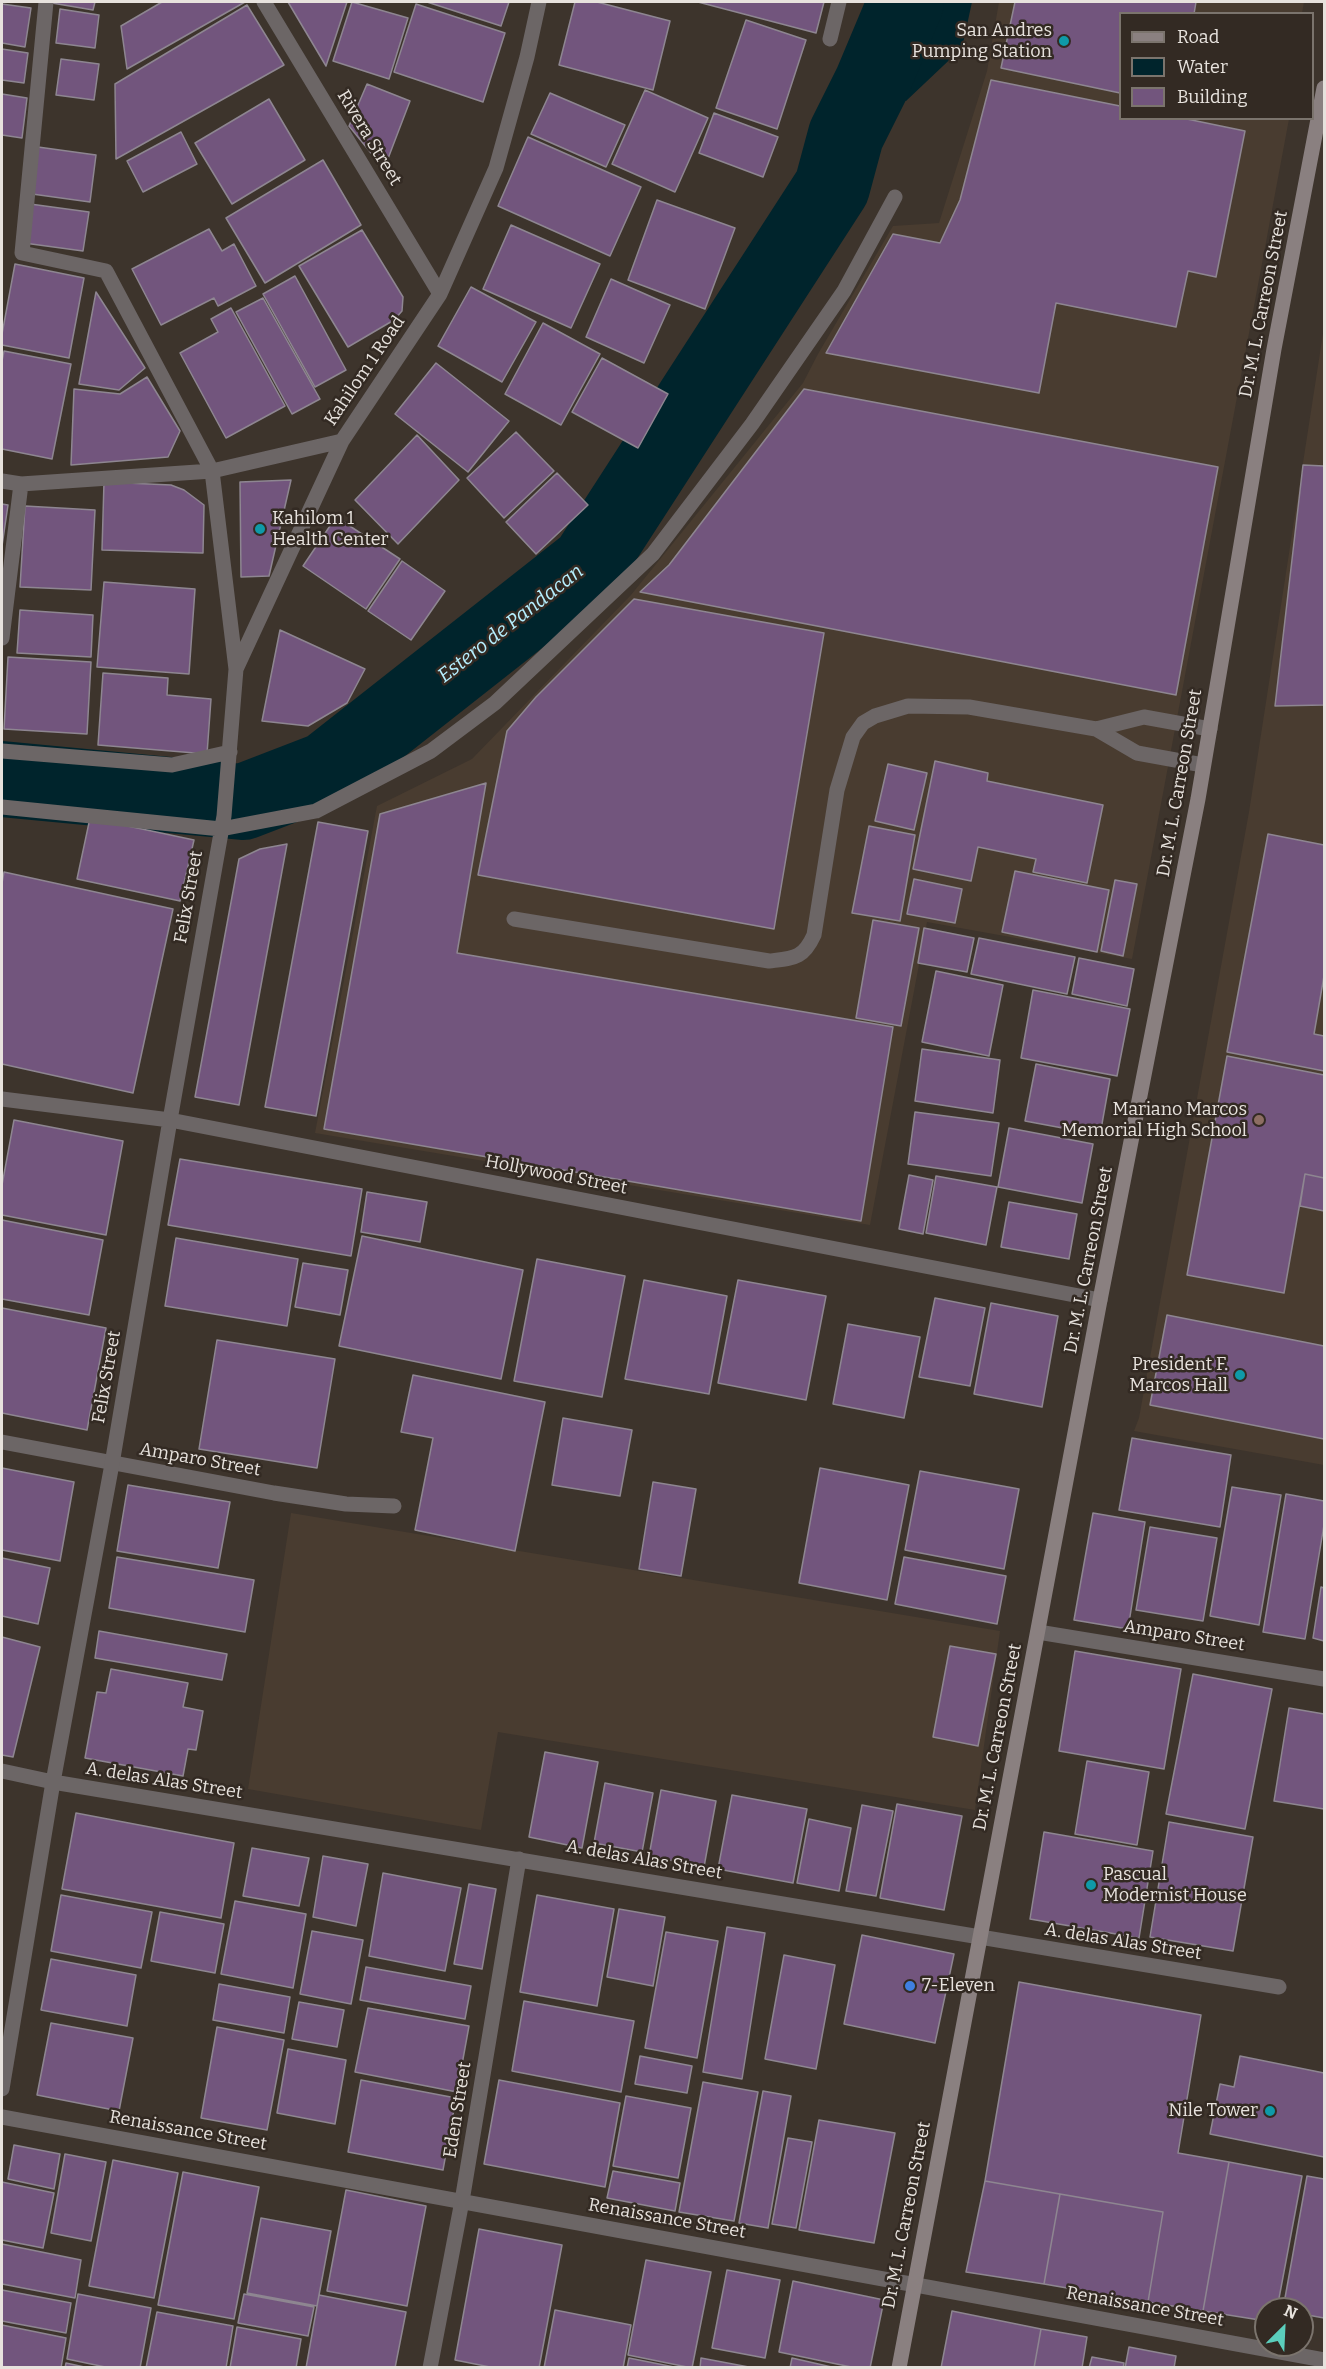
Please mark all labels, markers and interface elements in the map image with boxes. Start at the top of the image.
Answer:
legend [1119,12,1314,120]
place label: San Andres Pumping Station [912,20,1052,63]
text: Road [1177,26,1219,48]
marker: San Andres Pumping Station [1057,34,1071,48]
text: Water [1177,56,1228,78]
street label: Rivera Street [332,86,406,190]
text: Building [1177,86,1248,108]
street label: Dr. M. L. Carreon Street [1235,209,1293,399]
street label: Kahilom 1 Road [320,312,410,430]
place label: Kahilom 1 Health Center [272,508,388,550]
marker: Kahilom 1 Health Center [253,522,267,536]
water label: Estero de Pandacan [433,560,589,688]
street label: Dr. M. L. Carreon Street [1153,688,1207,878]
street label: Felix Street [170,849,208,945]
place label: Mariano Marcos Memorial High School [1062,1099,1247,1142]
marker: Mariano Marcos Memorial High School [1252,1113,1266,1127]
street label: Hollywood Street [483,1151,629,1199]
street label: Dr. M. L. Carreon Street [1060,1165,1118,1355]
street label: Felix Street [88,1329,126,1425]
place label: President F. Marcos Hall [1129,1354,1228,1396]
marker: President F. Marcos Hall [1233,1368,1247,1382]
street label: Amparo Street [138,1439,262,1481]
street label: Amparo Street [1122,1616,1246,1656]
street label: Dr. M. L. Carreon Street [969,1642,1027,1832]
street label: A. delas Alas Street [84,1758,244,1804]
street label: A. delas Alas Street [564,1836,724,1884]
place label: Pascual Modernist House [1103,1864,1247,1906]
marker: Pascual Modernist House [1084,1878,1098,1892]
street label: A. delas Alas Street [1043,1919,1203,1965]
place label: 7-Eleven [922,1975,995,1997]
marker: 7-Eleven [903,1979,917,1993]
street label: Eden Street [440,2060,476,2160]
place label: Nile Tower [1168,2100,1258,2122]
marker: Nile Tower [1263,2104,1277,2118]
street label: Renaissance Street [108,2107,268,2155]
street label: Dr. M. L. Carreon Street [878,2120,936,2310]
street label: Renaissance Street [587,2195,747,2243]
street label: Renaissance Street [1065,2283,1225,2331]
north arrow [1254,2297,1314,2357]
text: N [1281,2301,1300,2323]

